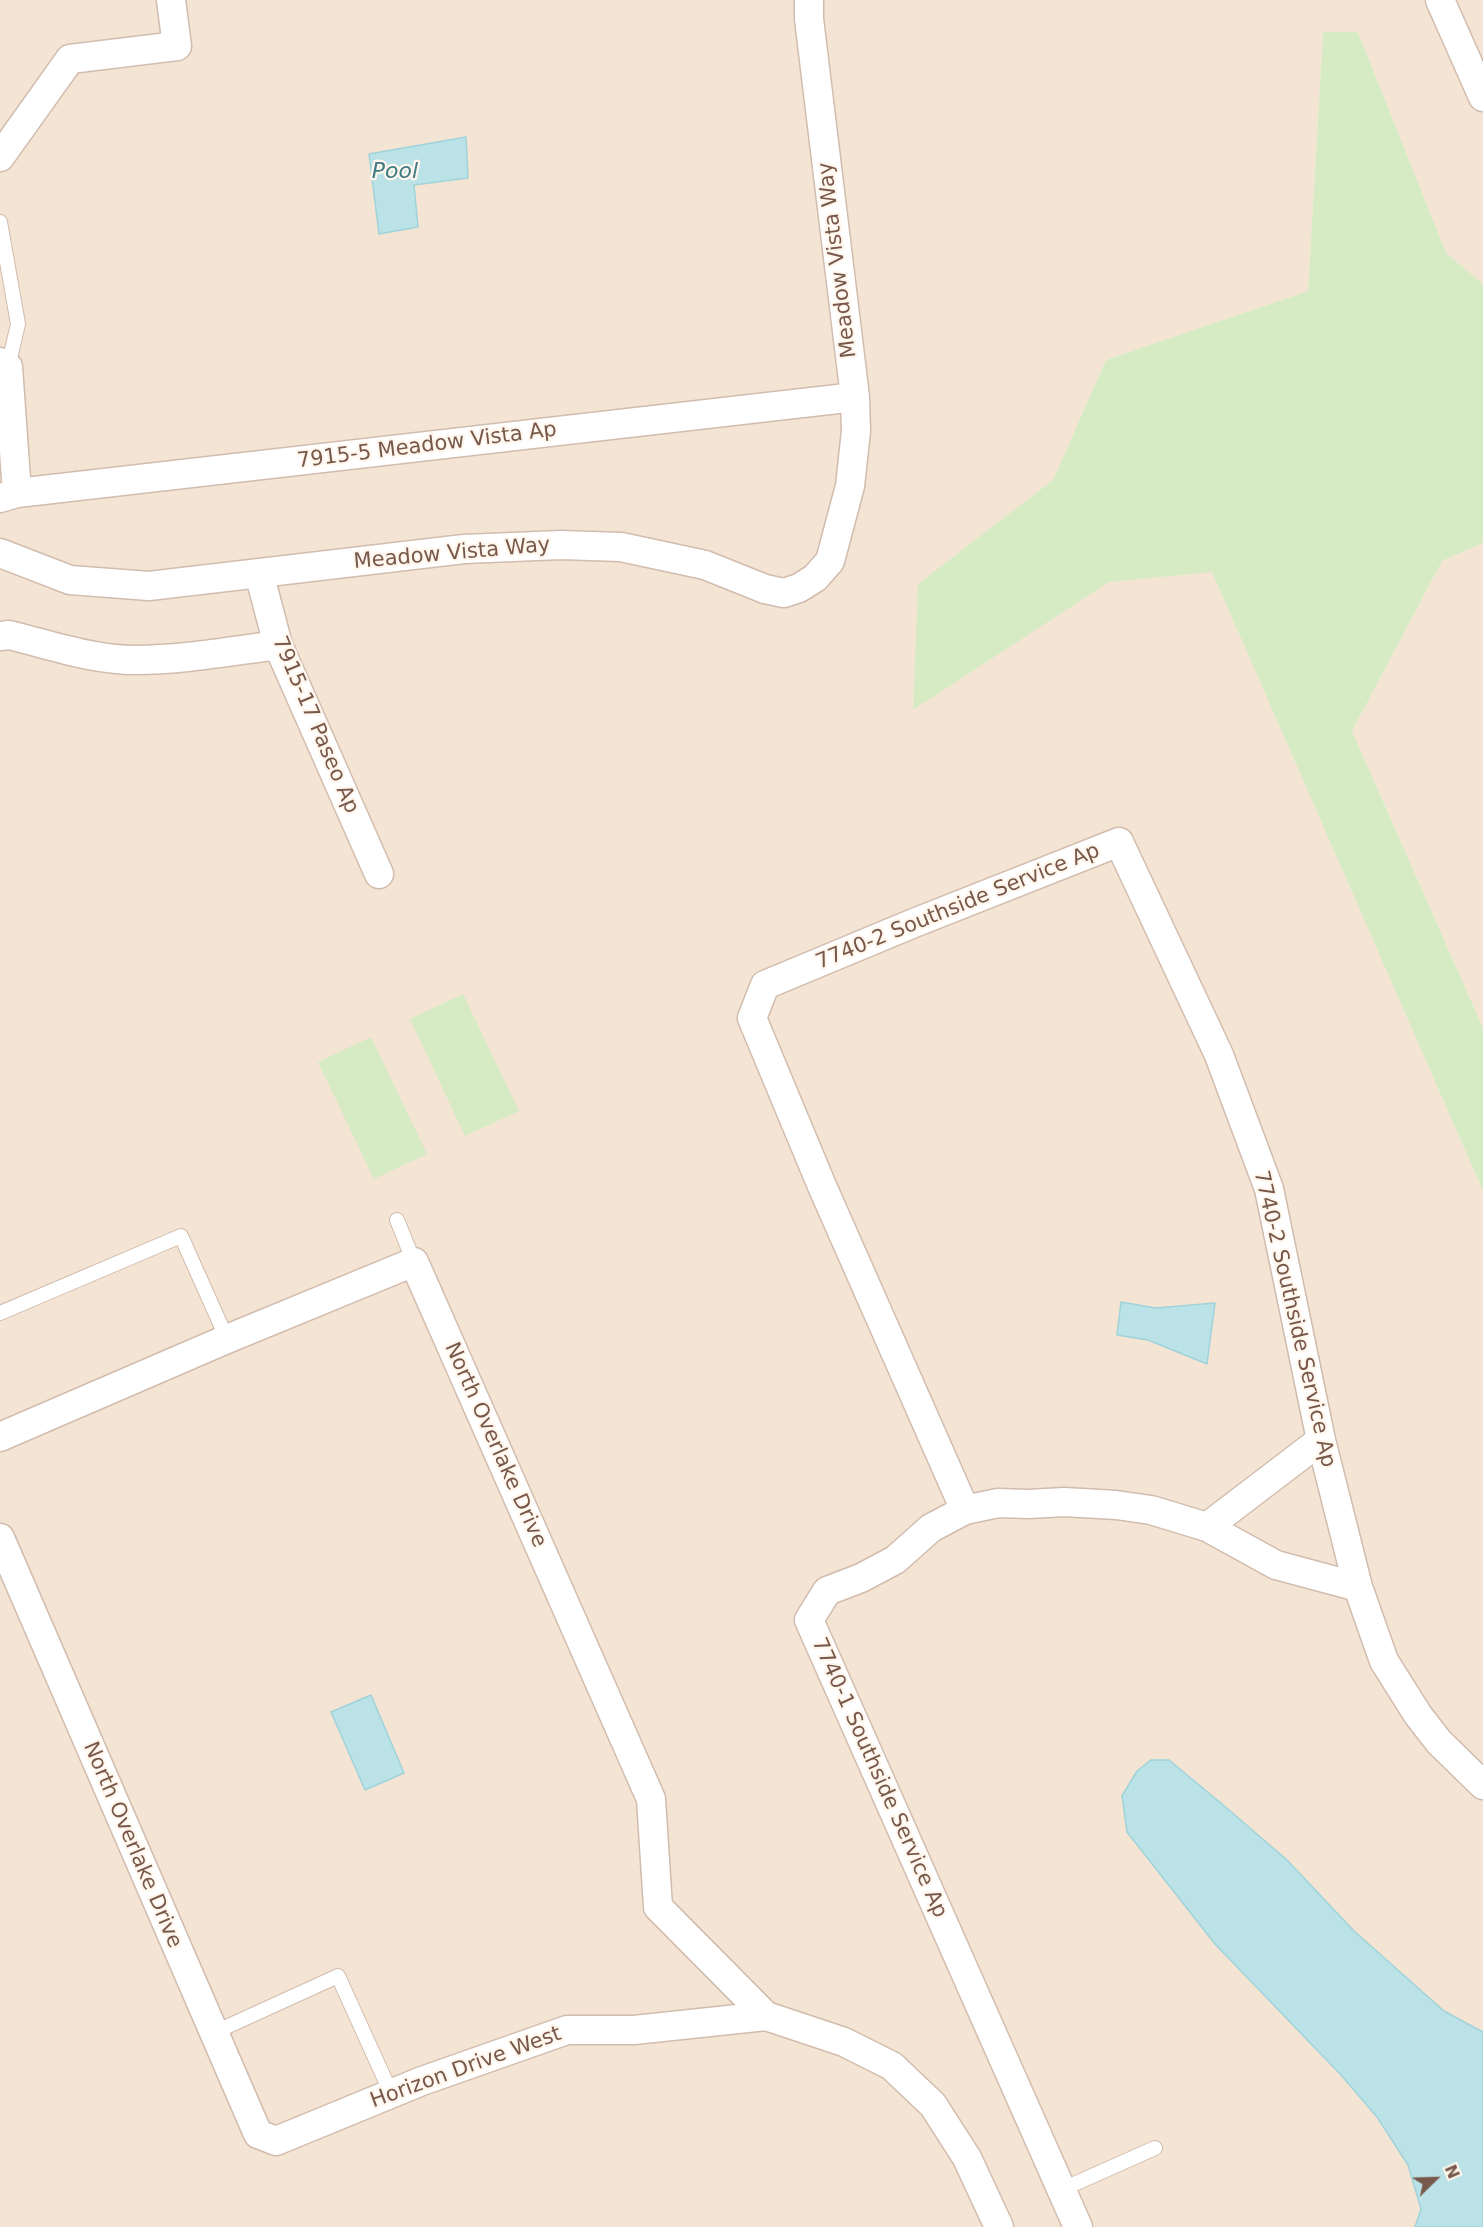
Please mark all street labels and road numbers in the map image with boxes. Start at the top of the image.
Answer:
street label: Meadow Vista Way [813,161,863,359]
street label: 7915-5 Meadow Vista Ap [296,418,558,474]
street label: Meadow Vista Way [353,533,551,575]
street label: 7915-17 Paseo Ap [266,633,364,817]
street label: 7740-2 Southside Service Ap [812,838,1104,976]
street label: 7740-2 Southside Service Ap [1248,1168,1340,1470]
street label: North Overlake Drive [438,1339,552,1551]
street label: 7740-1 Southside Service Ap [806,1634,952,1922]
street label: North Overlake Drive [77,1738,187,1952]
street label: Horizon Drive West [367,2022,565,2114]

